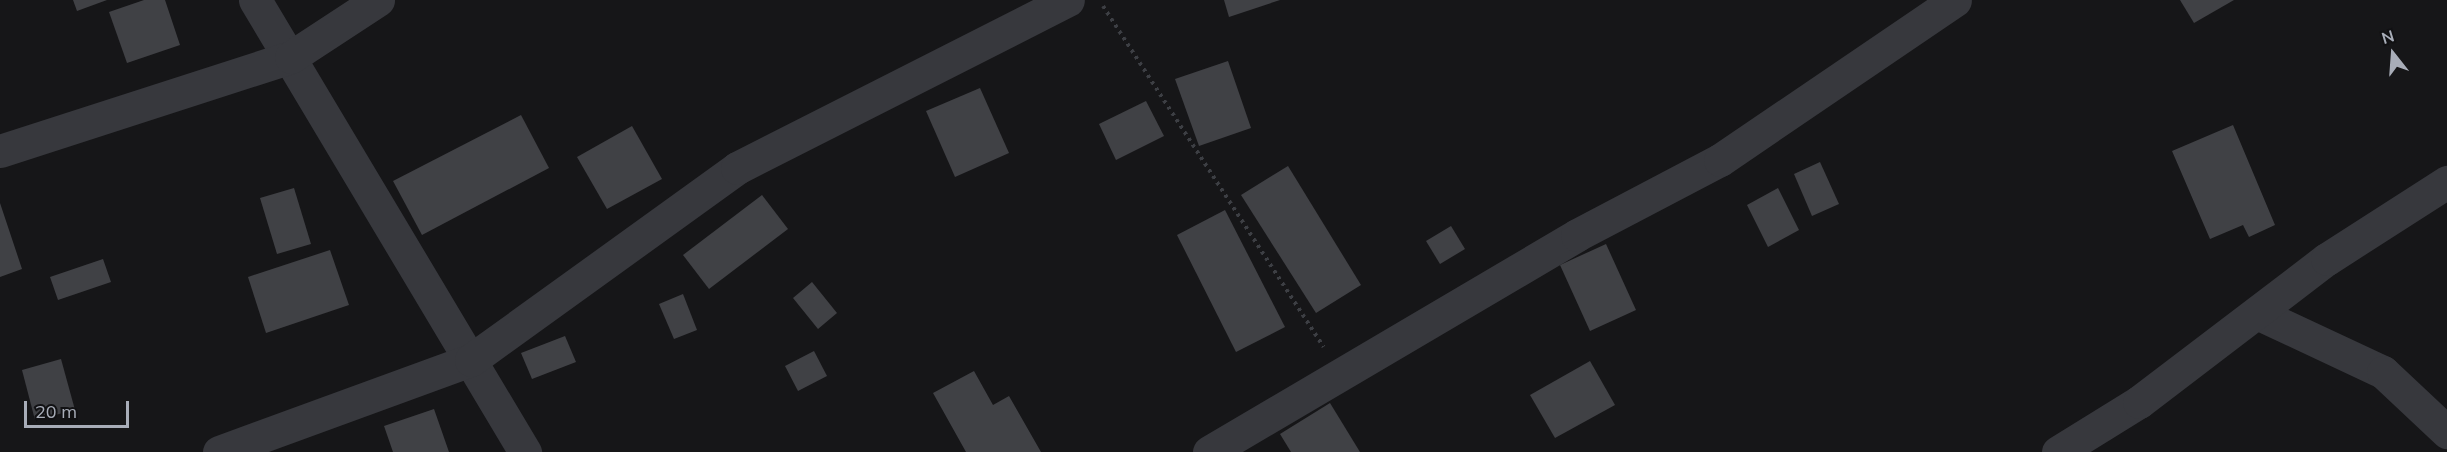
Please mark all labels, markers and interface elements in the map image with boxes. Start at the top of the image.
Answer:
north arrow [2363,24,2423,84]
text: N [2379,25,2396,48]
scale bar [27,389,132,427]
text: 20 m [35,400,77,423]

